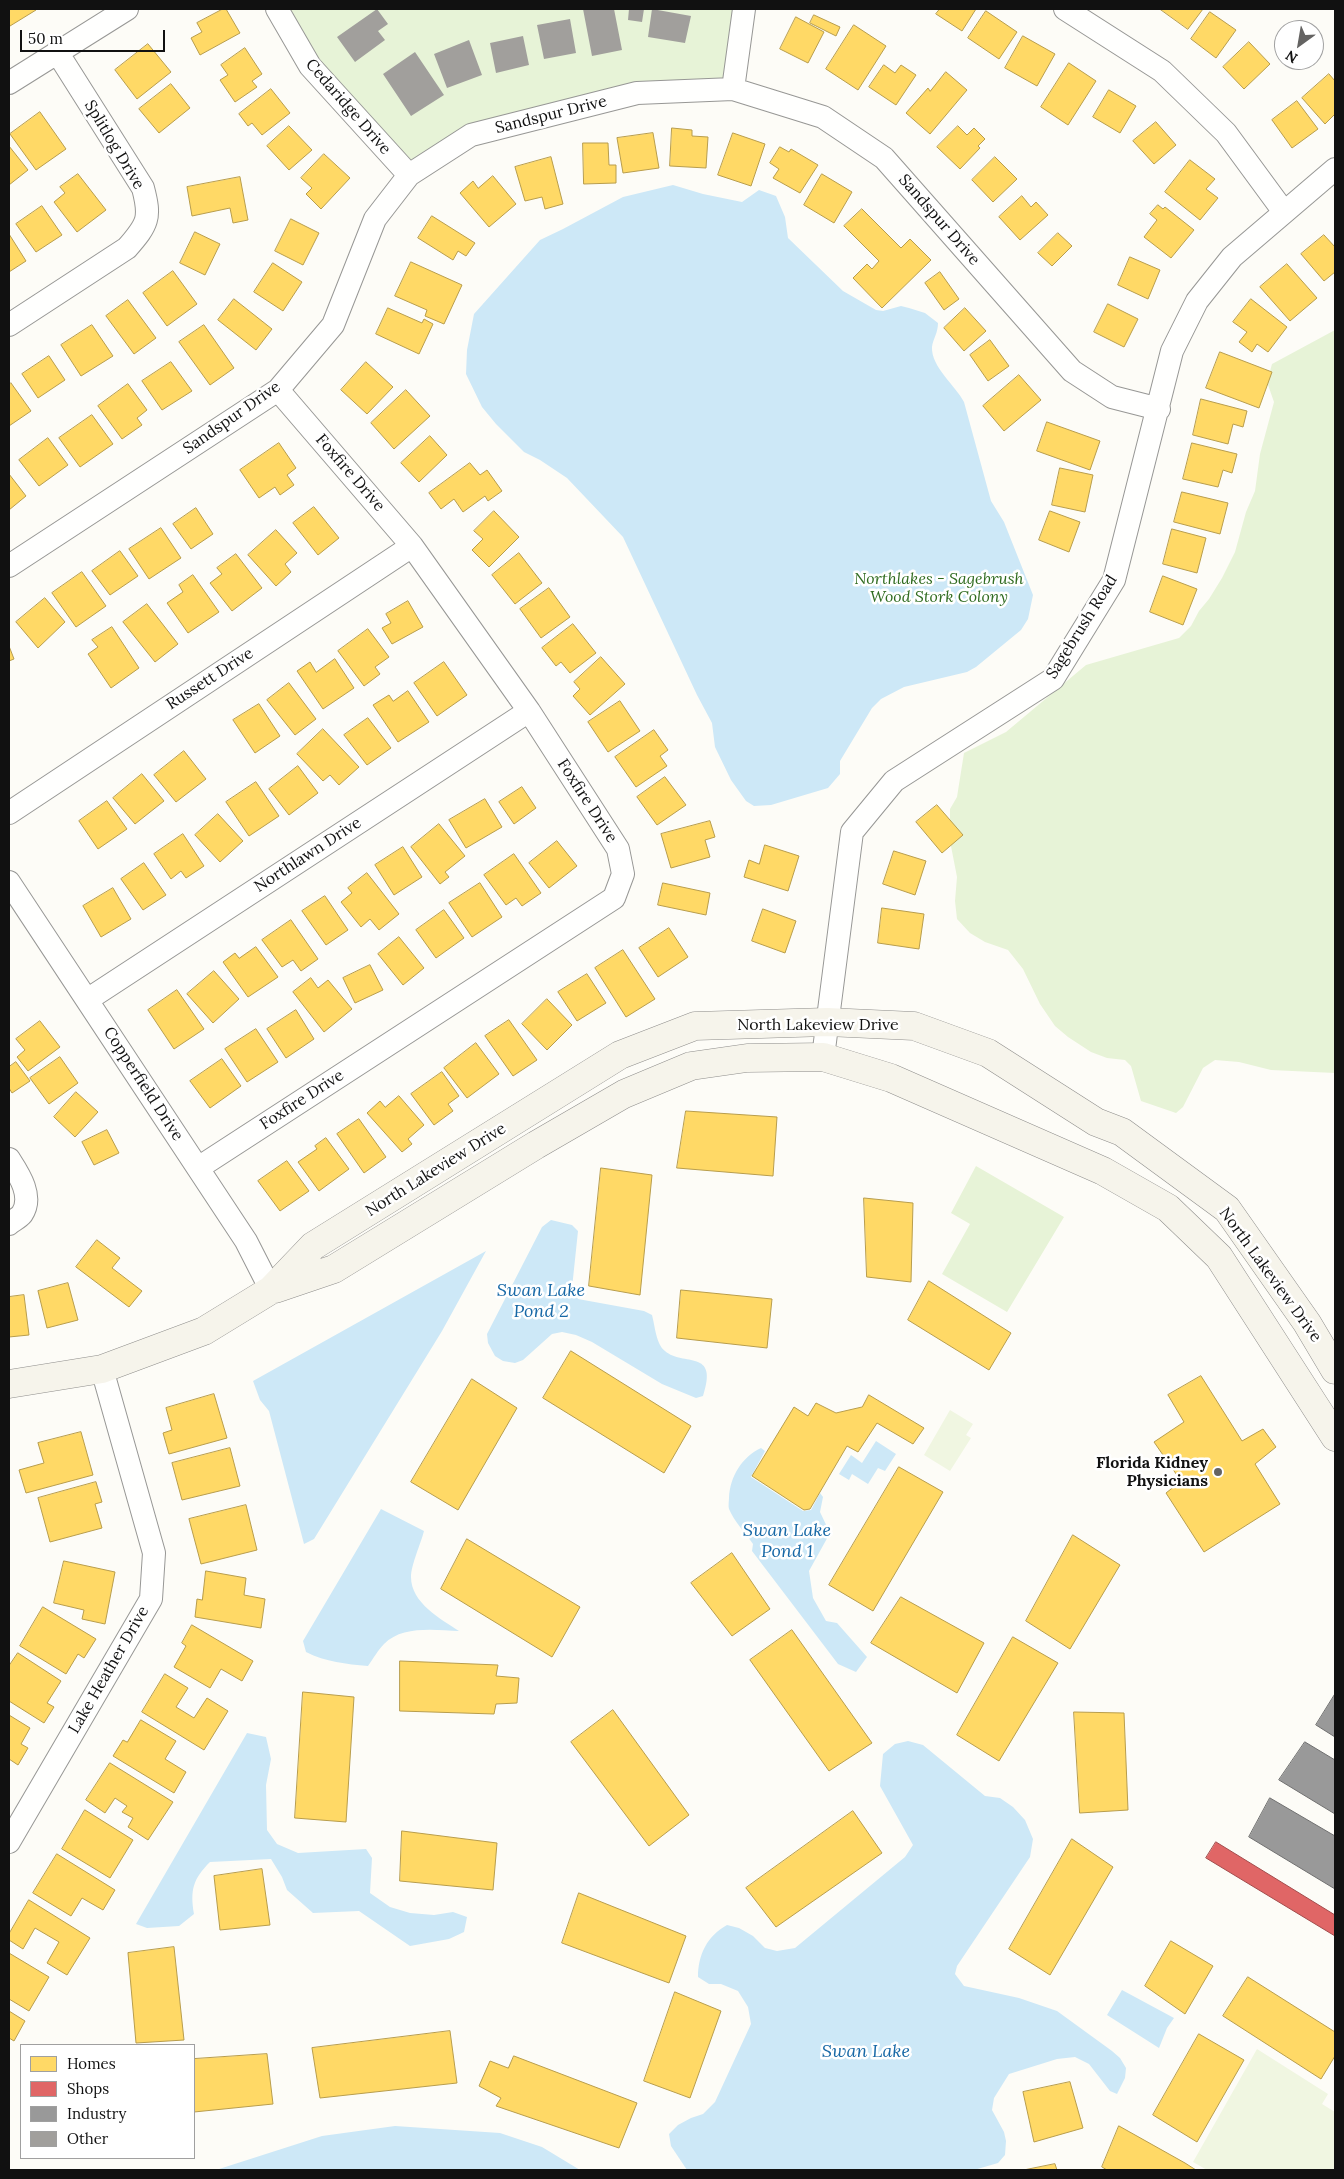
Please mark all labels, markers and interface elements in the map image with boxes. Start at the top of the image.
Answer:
scale bar [22,20,168,52]
north arrow [1274,20,1324,70]
text: 50 m [28,29,63,48]
text: N [1282,46,1301,67]
street label: Cedaridge Drive [301,55,395,159]
street label: Sandspur Drive [493,92,609,138]
street label: Splitlog Drive [80,97,148,193]
street label: Sandspur Drive [894,171,984,269]
street label: Sandspur Drive [180,377,284,459]
street label: Foxfire Drive [311,430,389,516]
park label: Northlakes - Sagebrush Wood Stork Colony [854,569,1024,607]
street label: Sagebrush Road [1042,572,1122,682]
street label: Russett Drive [163,644,257,714]
street label: Foxfire Drive [553,756,621,846]
street label: Northlawn Drive [251,813,365,897]
street label: North Lakeview Drive [737,1015,899,1035]
street label: Copperfield Drive [99,1023,187,1145]
street label: Foxfire Drive [257,1066,347,1134]
street label: North Lakeview Drive [362,1119,510,1221]
street label: North Lakeview Drive [1215,1204,1325,1346]
water label: Swan Lake Pond 2 [497,1280,585,1322]
place label: Florida Kidney Physicians [1096,1453,1208,1491]
marker: Florida Kidney Physicians [1212,1466,1224,1478]
water label: Swan Lake Pond 1 [743,1520,831,1562]
street label: Lake Heather Drive [65,1603,153,1737]
water label: Swan Lake [822,2041,910,2063]
legend [20,2044,195,2159]
text: Homes [67,2054,116,2073]
text: Shops [67,2079,109,2098]
text: Industry [67,2104,126,2123]
text: Other [67,2129,108,2148]

